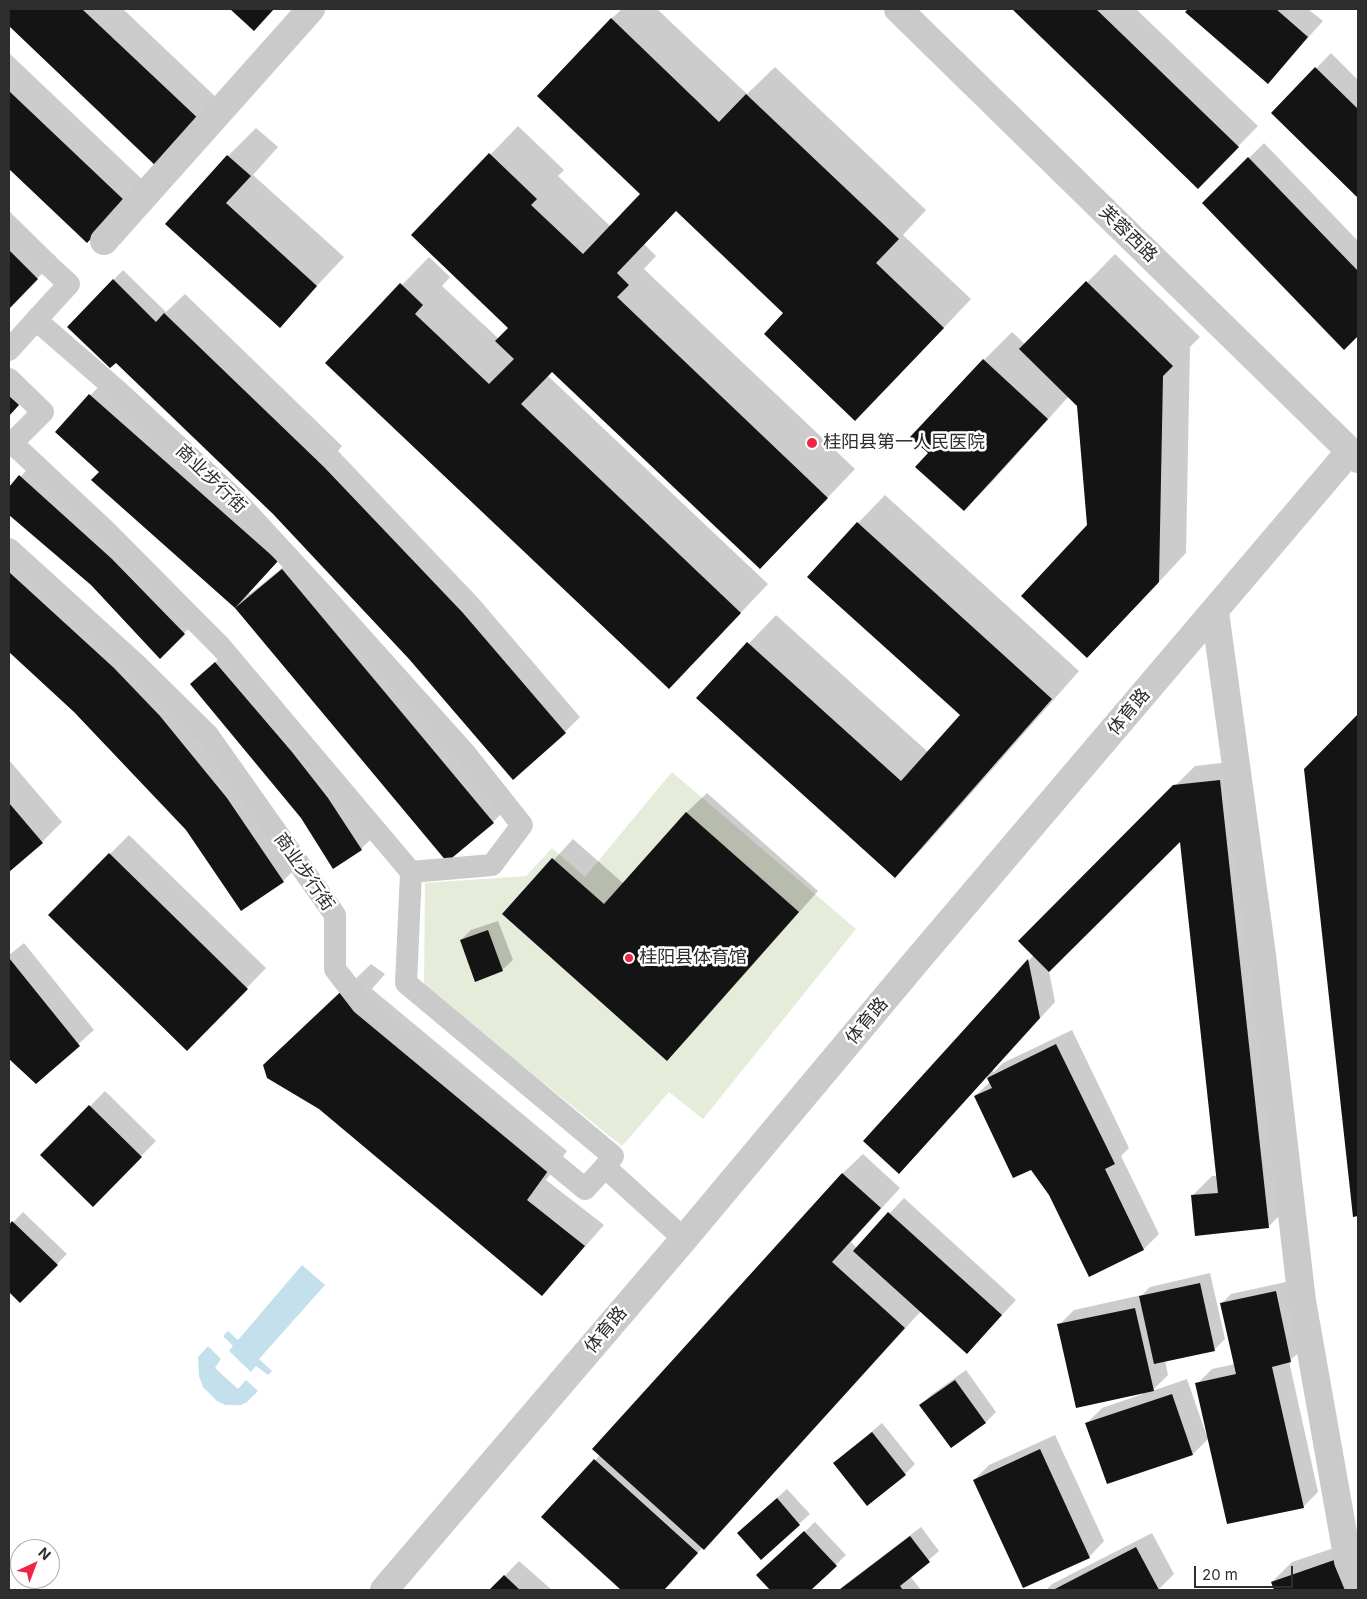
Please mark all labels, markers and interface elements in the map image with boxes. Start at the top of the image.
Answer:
street label: 芙蓉西路 [1095,201,1161,267]
place label: 桂阳县第一人民医院 [823,432,985,454]
marker: 桂阳县第一人民医院 [805,436,819,450]
street label: 商业步行街 [171,440,251,518]
street label: 体育路 [1103,684,1155,740]
street label: 商业步行街 [269,829,339,915]
place label: 桂阳县体育馆 [639,947,747,969]
marker: 桂阳县体育馆 [623,952,635,964]
street label: 体育路 [841,993,893,1049]
street label: 体育路 [580,1302,632,1358]
north arrow [10,1539,60,1589]
text: N [35,1544,55,1563]
scale bar [1197,1556,1296,1588]
text: 20 m [1202,1565,1238,1584]

